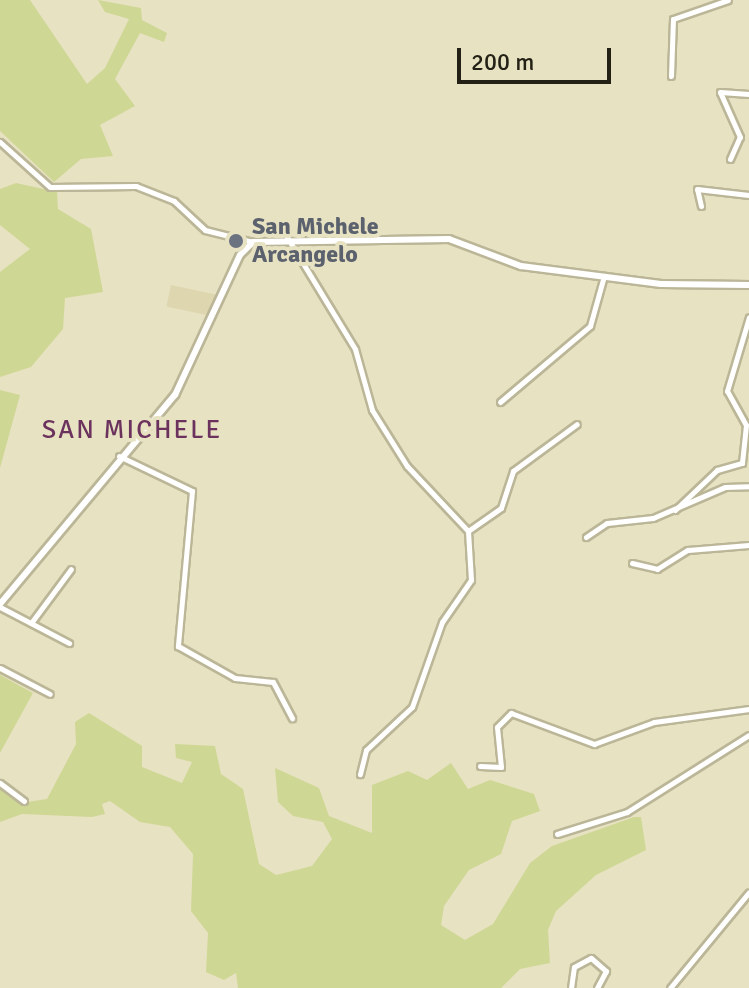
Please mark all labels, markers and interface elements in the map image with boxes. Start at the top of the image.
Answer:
scale bar [461,32,615,82]
text: 200 m [471,47,534,77]
place label: San Michele Arcangelo [252,213,379,269]
marker: San Michele Arcangelo [227,232,245,250]
district label: SAN MICHELE [42,415,222,447]

